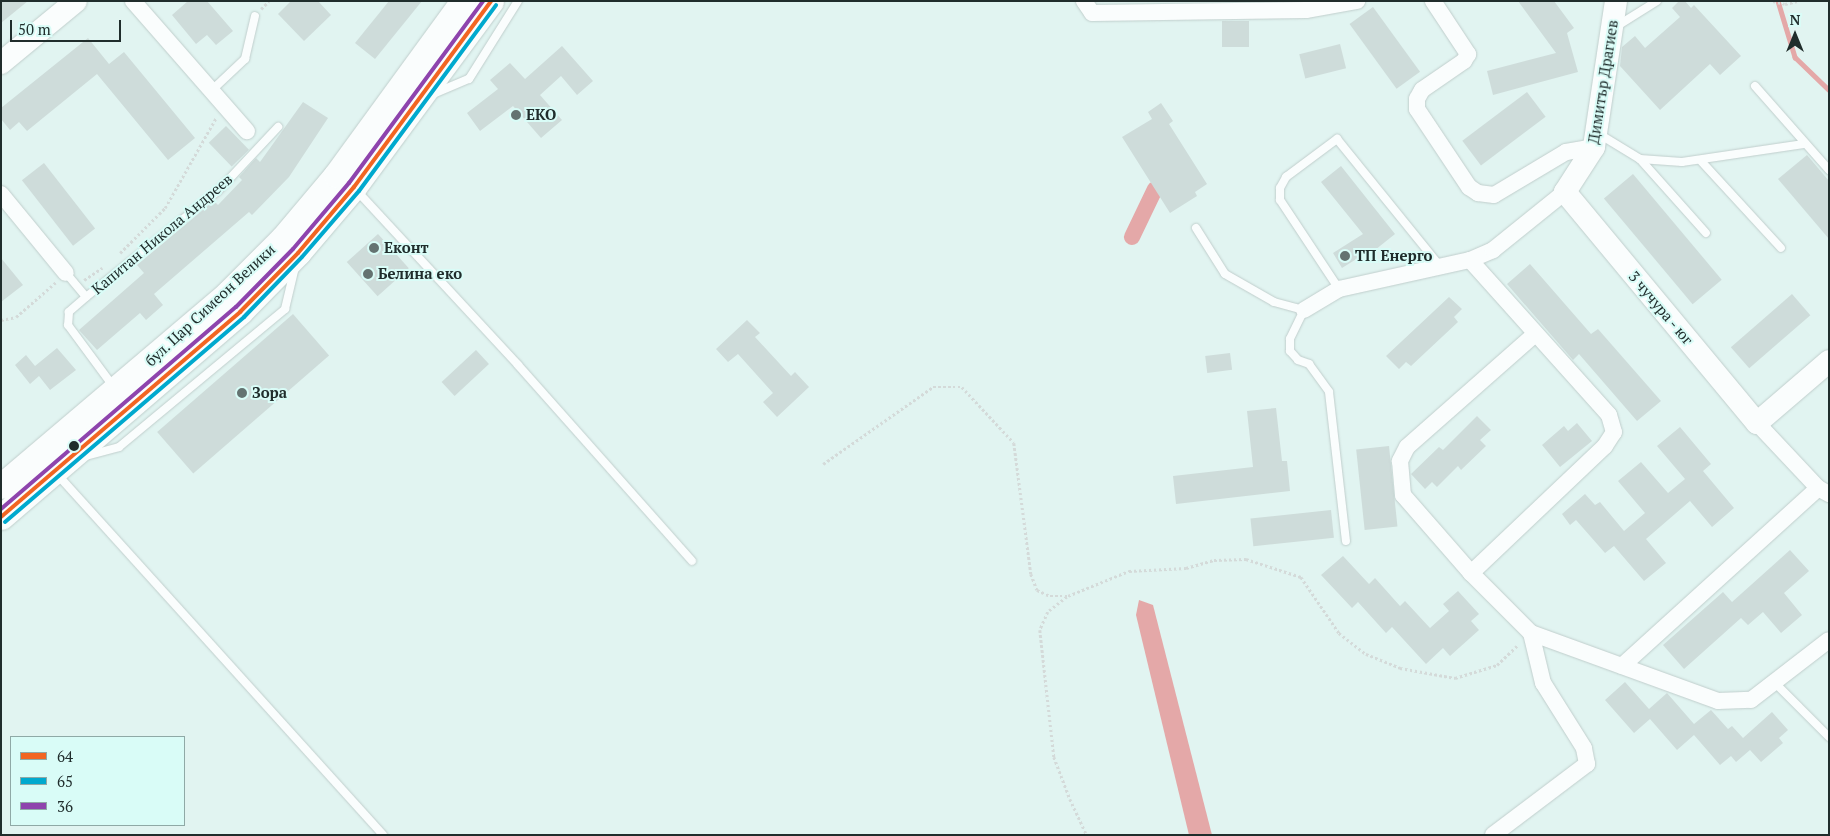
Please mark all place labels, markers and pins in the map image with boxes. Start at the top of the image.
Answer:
place label: EKO [526,106,556,124]
marker: EKO [510,109,522,121]
place label: Еконт [384,239,429,257]
marker: Еконт [368,242,380,254]
place label: ТП Енерго [1355,247,1432,265]
marker: ТП Енерго [1339,250,1351,262]
place label: Белина еко [378,265,462,283]
marker: Белина еко [362,268,374,280]
place label: Зора [252,384,287,402]
marker: Зора [236,387,248,399]
unlabelled marker [69,441,79,451]

